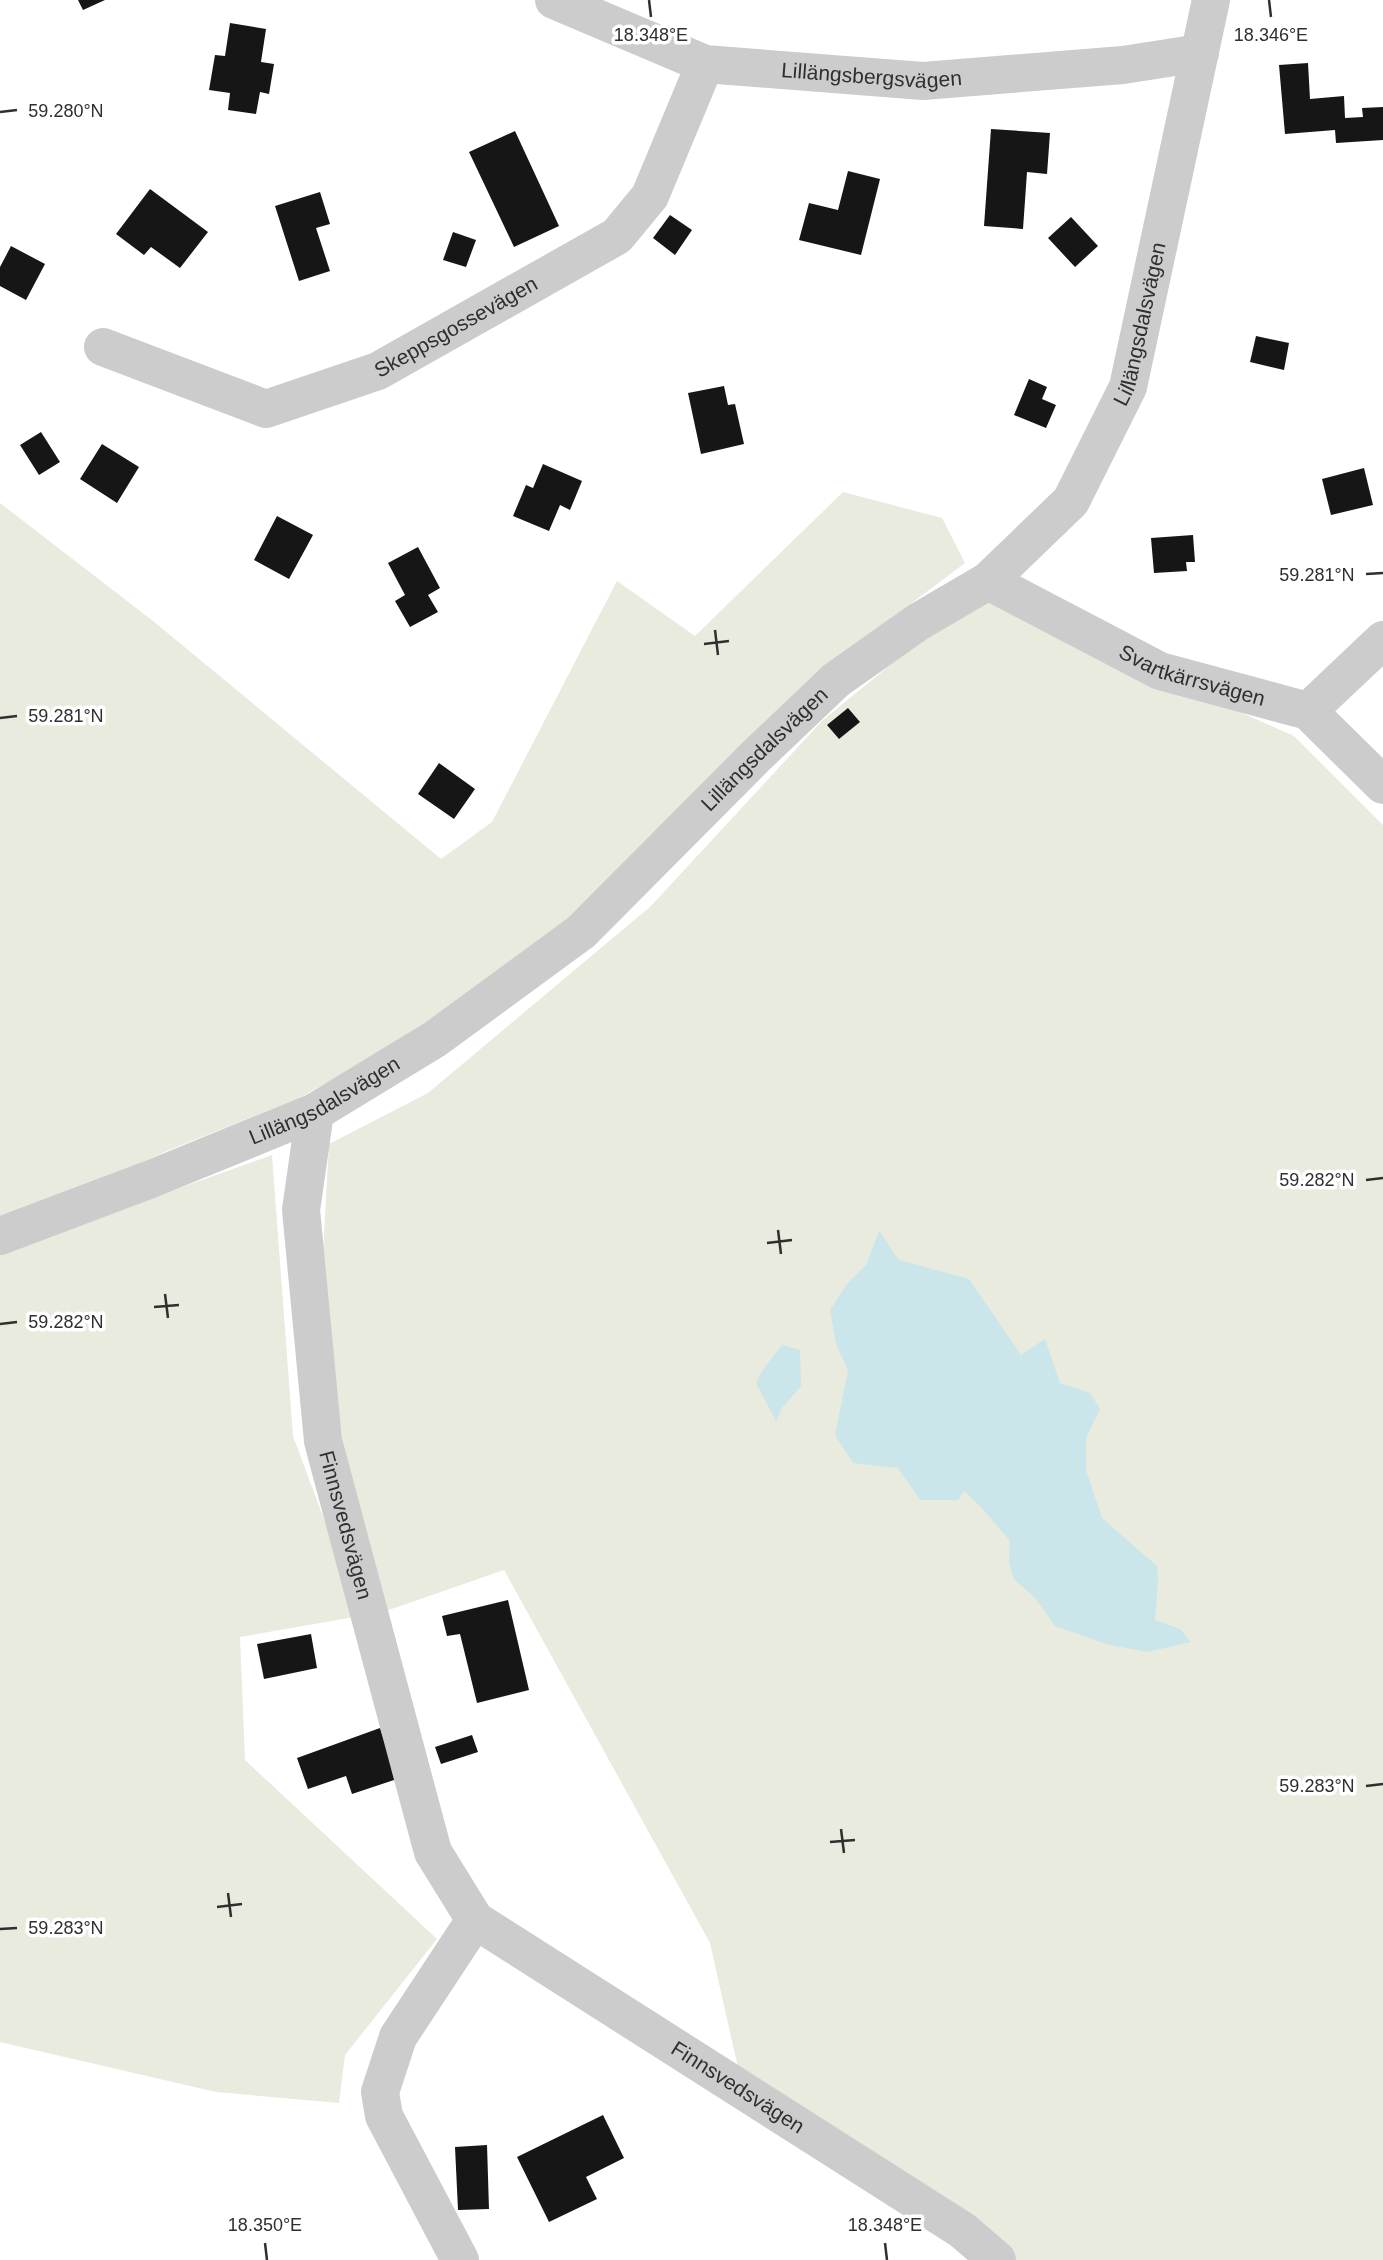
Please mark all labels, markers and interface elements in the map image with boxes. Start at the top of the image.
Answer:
text: 18.348°E [614,25,688,45]
text: 18.346°E [1234,25,1308,45]
street label: Lillängsbergsvägen [780,58,963,92]
text: 59.280°N [28,101,104,121]
street label: Lillängsdalsvägen [1109,240,1170,409]
street label: Skeppsgossevägen [370,272,541,382]
text: 59.281°N [1279,565,1355,585]
street label: Svartkärrsvägen [1115,640,1268,710]
street label: Lillängsdalsvägen [696,682,832,815]
text: 59.281°N [28,706,104,726]
street label: Lillängsdalsvägen [246,1051,404,1149]
text: 59.282°N [1279,1170,1355,1190]
text: 59.282°N [28,1312,104,1332]
street label: Finnsvedsvägen [315,1448,377,1602]
text: 59.283°N [1279,1776,1355,1796]
text: 59.283°N [28,1918,104,1938]
street label: Finnsvedsvägen [667,2036,809,2138]
text: 18.350°E [228,2215,302,2235]
text: 18.348°E [848,2215,922,2235]

